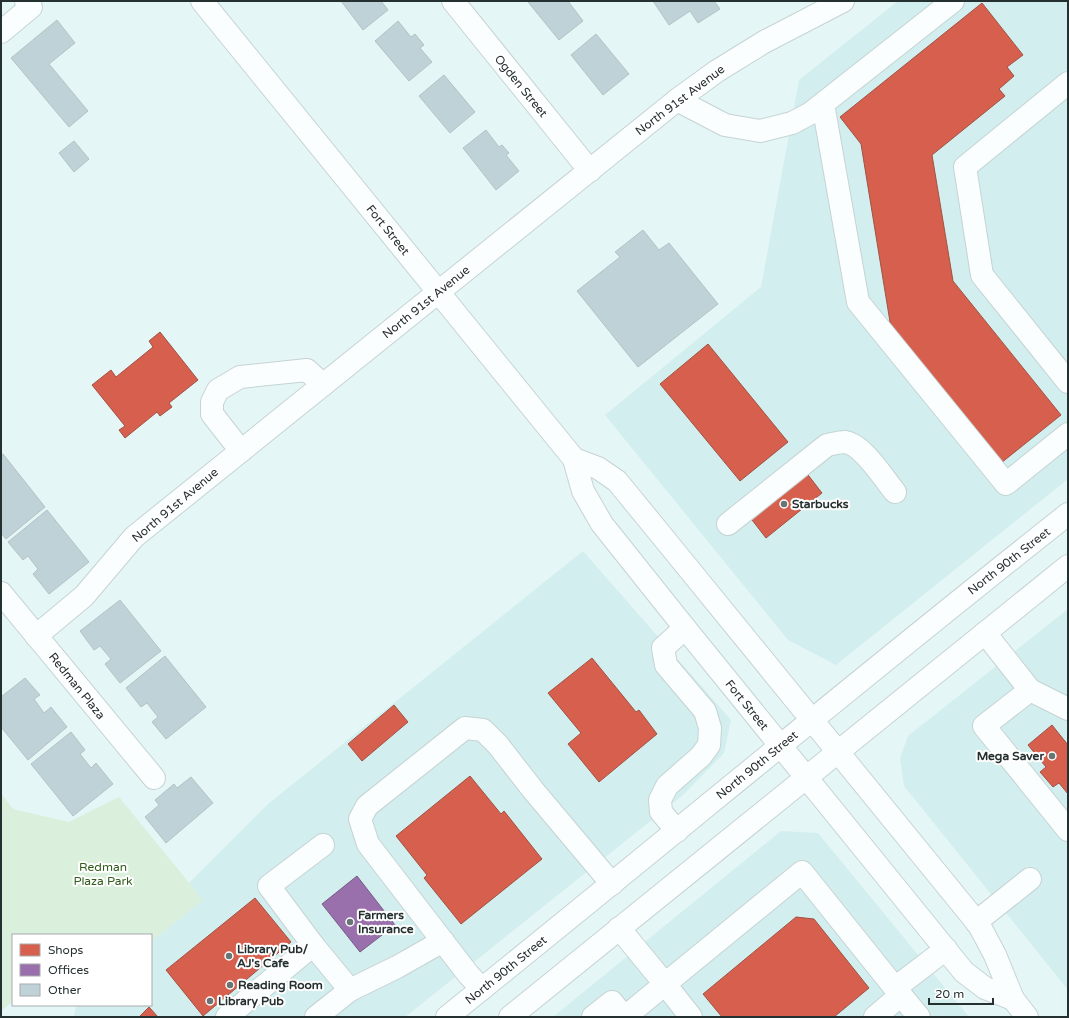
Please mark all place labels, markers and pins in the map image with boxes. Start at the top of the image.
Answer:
place label: Starbucks [792,497,849,511]
marker: Starbucks [779,499,789,509]
place label: Mega Saver [977,749,1044,764]
marker: Mega Saver [1047,751,1057,761]
place label: Farmers Insurance [358,908,414,936]
marker: Farmers Insurance [345,917,355,927]
place label: Library Pub/ AJ's Cafe [237,942,308,970]
marker: Library Pub/ AJ's Cafe [224,951,234,961]
place label: Reading Room [238,978,323,993]
marker: Reading Room [225,980,235,990]
place label: Library Pub [218,994,284,1009]
marker: Library Pub [205,996,215,1006]

